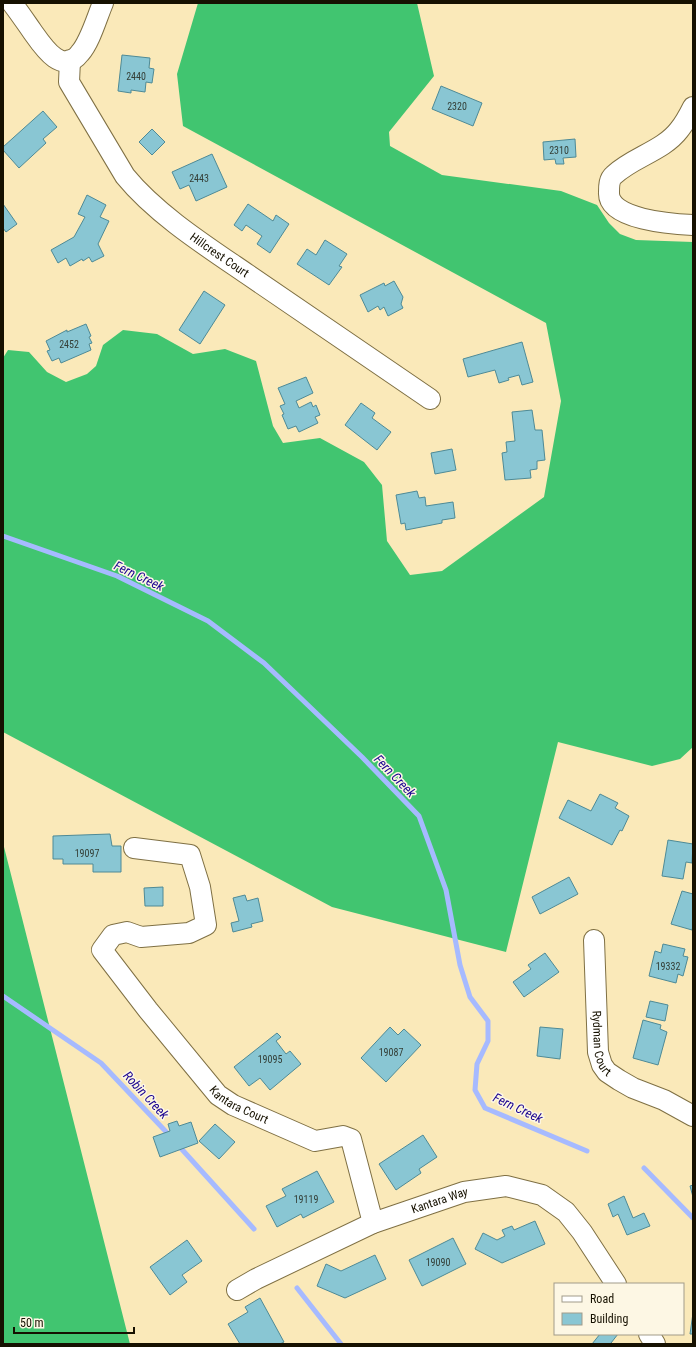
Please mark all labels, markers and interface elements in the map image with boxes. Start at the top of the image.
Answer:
house number: 2440 [126,71,146,82]
house number: 2320 [447,101,467,112]
house number: 2310 [549,145,569,156]
house number: 2443 [189,173,209,184]
street label: Hillcrest Court [187,230,252,280]
house number: 2452 [59,339,79,350]
water label: Fern Creek [112,558,167,594]
water label: Fern Creek [371,752,419,801]
house number: 19097 [75,848,99,859]
house number: 19332 [656,961,680,972]
street label: Rydman Court [590,1010,614,1080]
house number: 19087 [379,1047,403,1058]
house number: 19095 [258,1054,282,1065]
water label: Robin Creek [120,1068,172,1122]
street label: Kantara Court [206,1083,271,1127]
water label: Fern Creek [491,1090,546,1126]
street label: Kantara Way [409,1185,469,1216]
house number: 19119 [294,1194,318,1205]
house number: 19090 [426,1257,450,1268]
legend [554,1283,684,1335]
text: Road [590,1292,614,1306]
scale bar [14,1309,134,1335]
text: Building [590,1312,628,1326]
text: 50 m [20,1316,44,1330]

